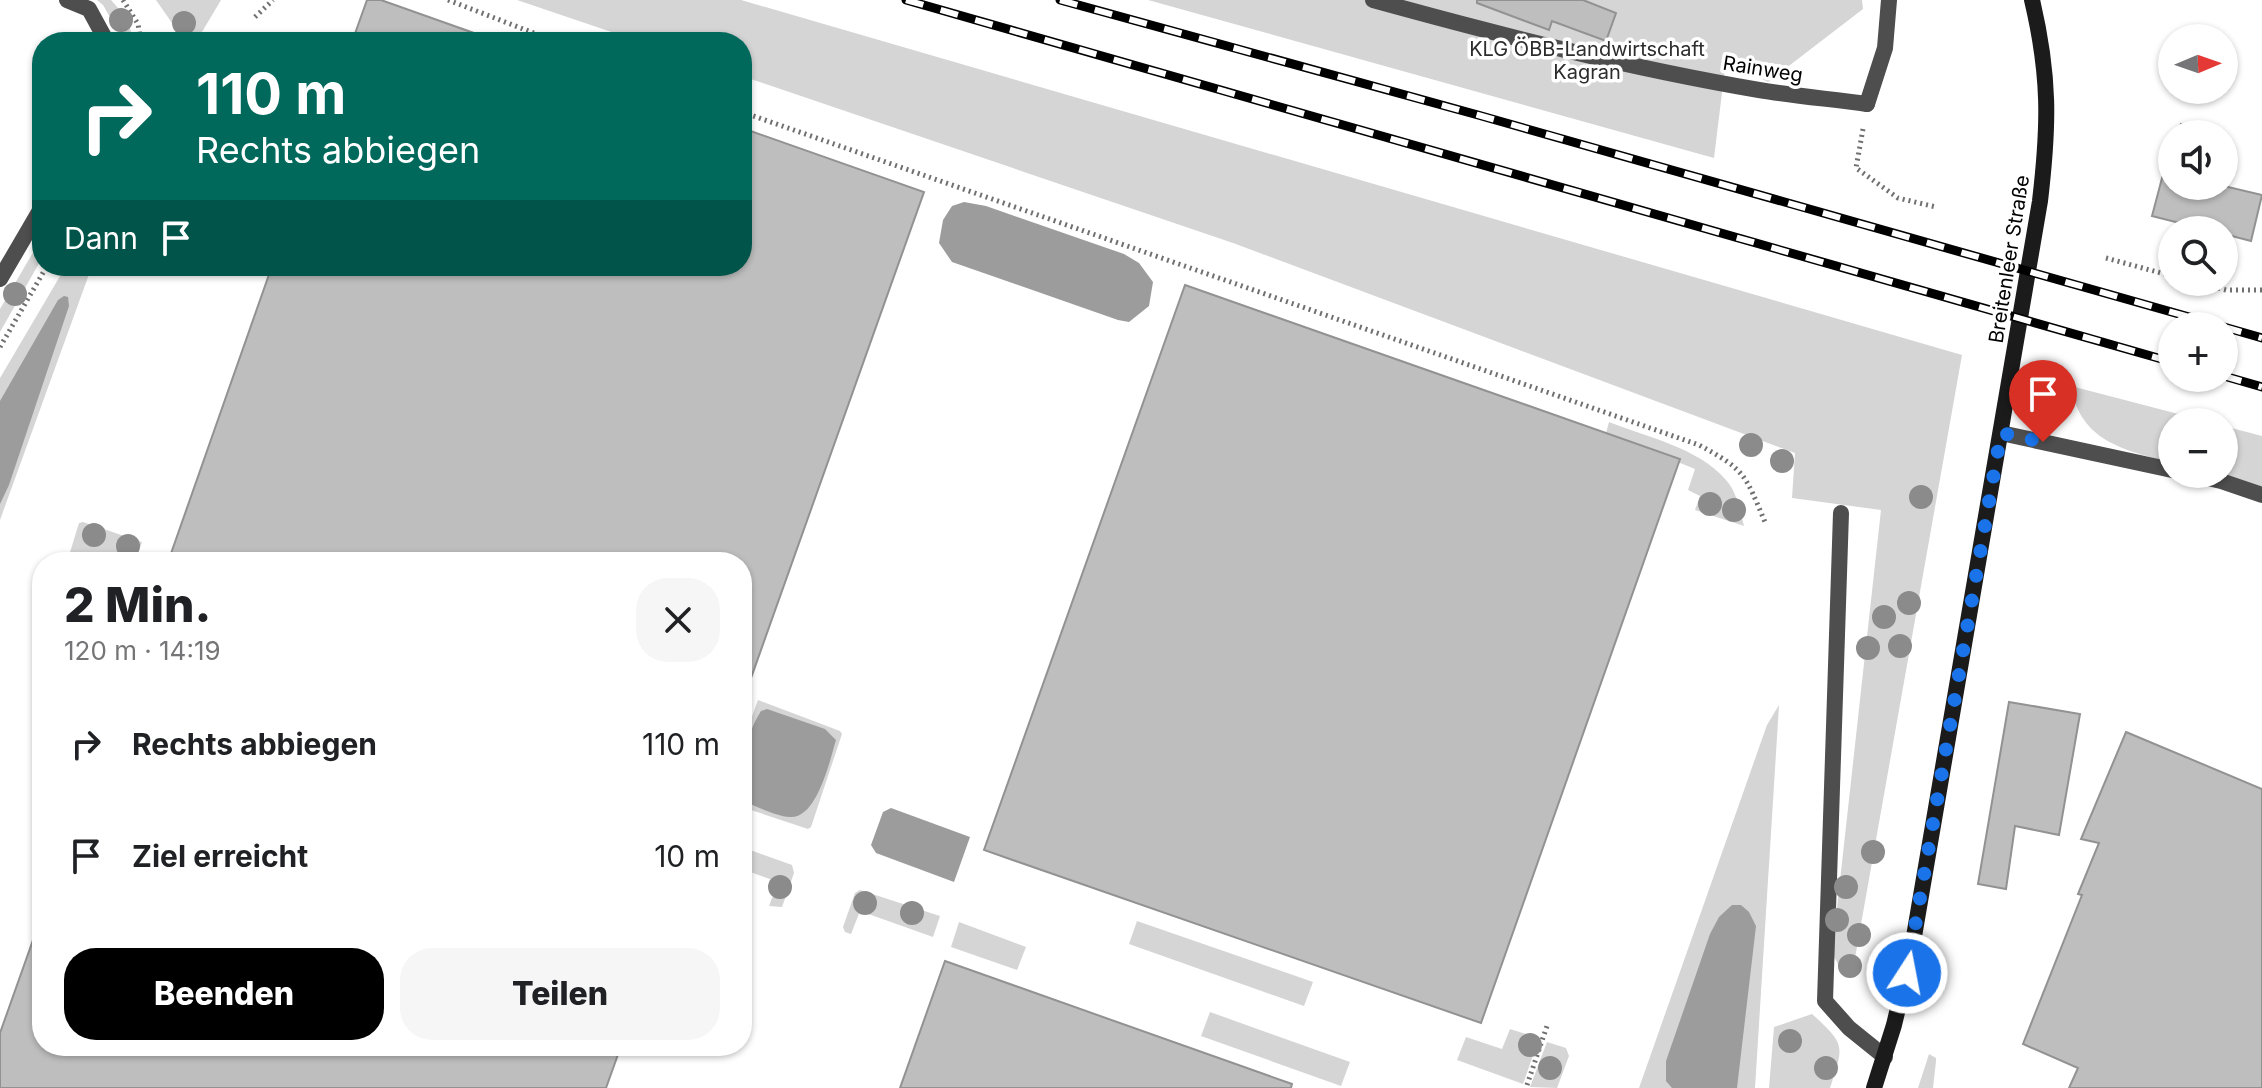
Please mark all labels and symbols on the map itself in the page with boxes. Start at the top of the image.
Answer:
north arrow [2158,24,2238,104]
park label: KLG ÖBB-Landwirtschaft Kagran [1469,37,1705,84]
street label: Rainweg [1721,51,1805,87]
street label: Breitenleer Straße [1984,173,2034,345]
pin [2009,360,2077,442]
position arrow [1865,931,1949,1015]

